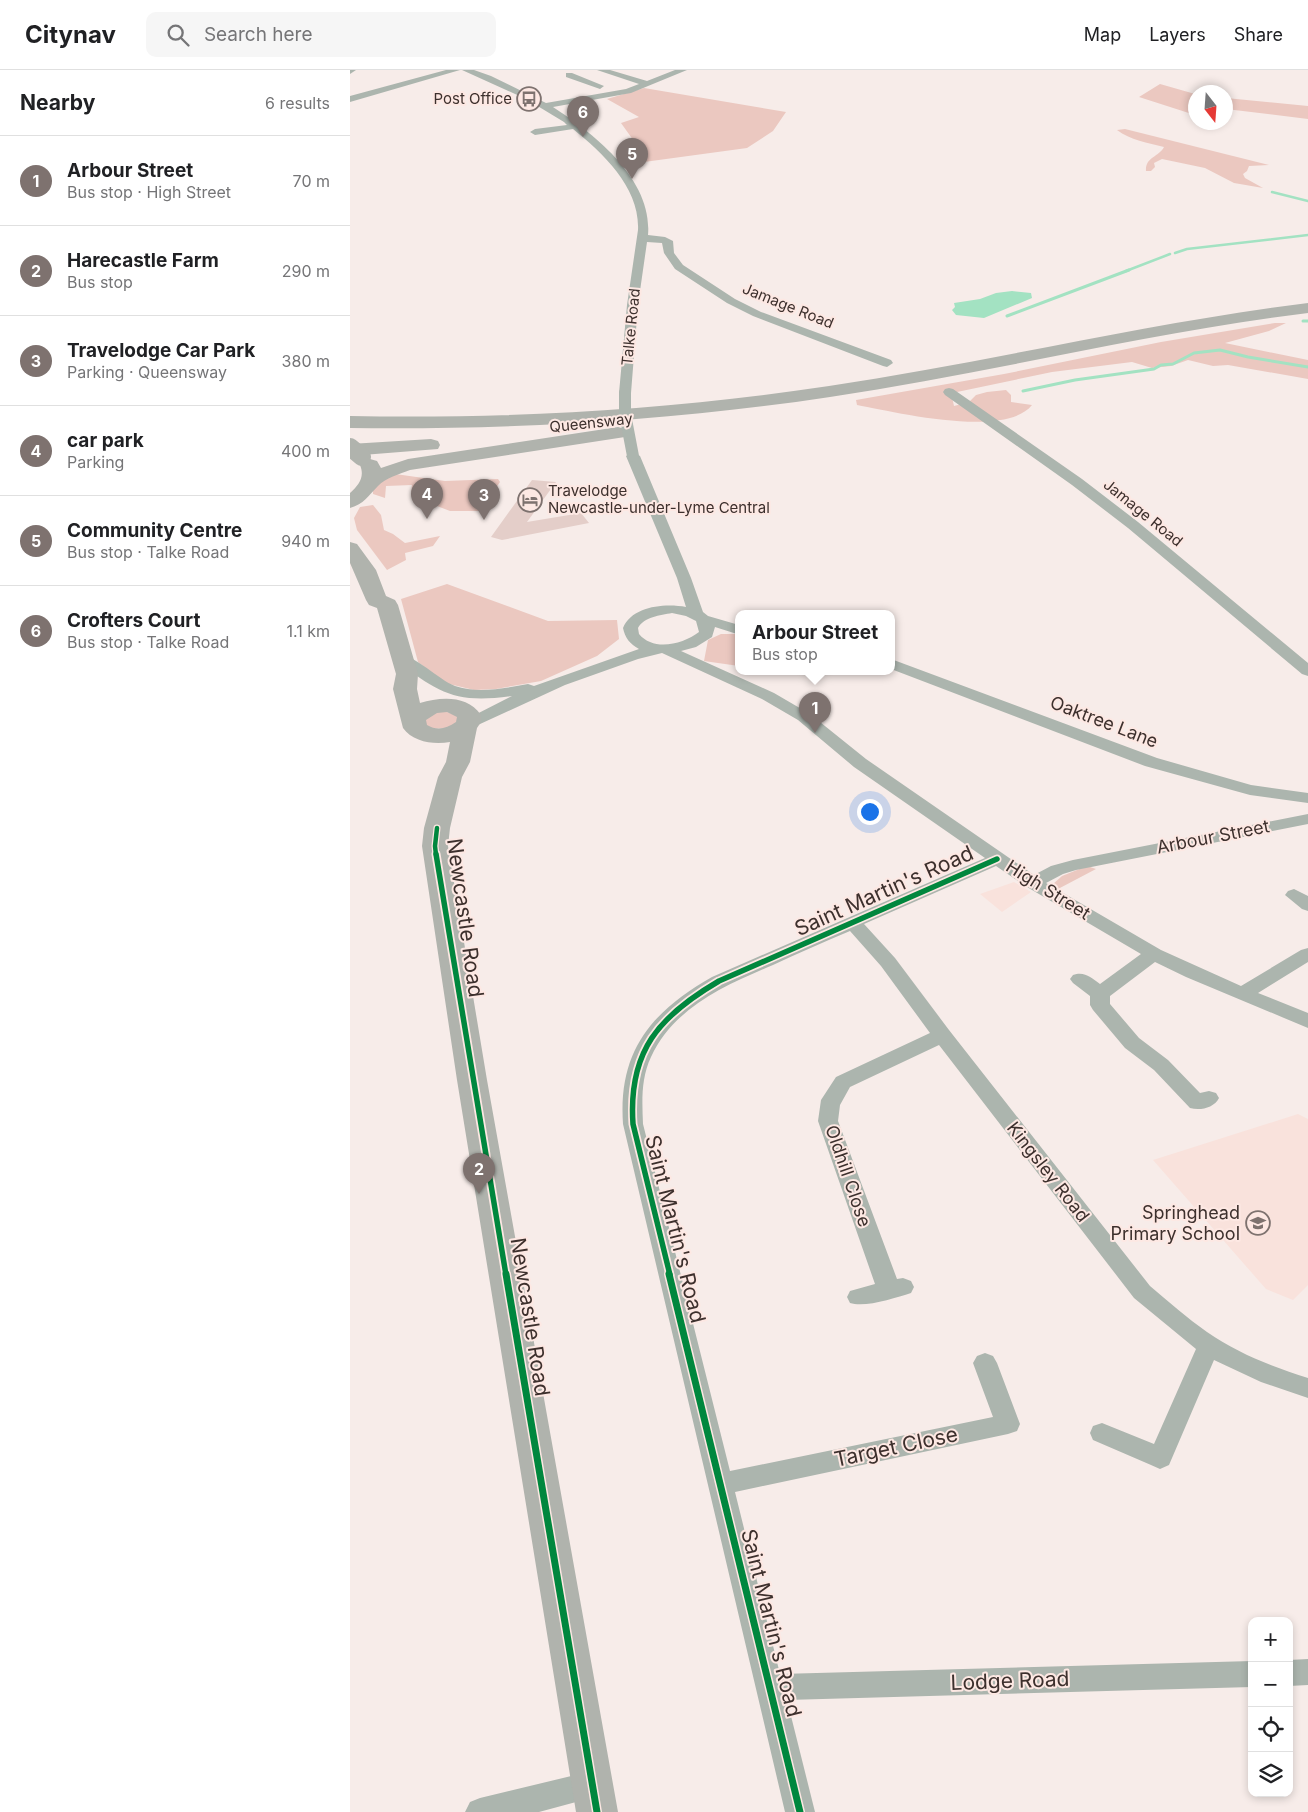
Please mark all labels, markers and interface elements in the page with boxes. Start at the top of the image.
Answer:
search box [146,12,496,57]
text: Citynav [25,20,116,49]
icon: search [164,21,192,49]
text: Search here [204,23,313,46]
text: Map [1084,24,1121,45]
text: Layers [1149,24,1206,45]
text: Share [1234,24,1283,45]
north arrow [1188,85,1233,130]
bus stop icon: Post Office [516,86,542,112]
place label: Post Office [434,89,512,108]
text: Nearby [20,90,95,115]
text: 6 results [265,93,330,113]
pin: 6 [567,96,599,137]
pin: 5 [616,138,648,179]
text: Arbour Street [67,159,193,182]
text: 1 [33,171,39,191]
text: 70 m [293,171,330,191]
text: Bus stop · High Street [67,182,231,202]
text: Harecastle Farm [67,249,219,272]
text: 2 [31,261,41,281]
text: 290 m [282,261,330,281]
text: Bus stop [67,272,133,292]
street label: Jamage Road [740,279,837,332]
street label: Talke Road [617,287,644,367]
text: Travelodge Car Park [67,339,255,362]
text: 3 [31,351,41,371]
text: 380 m [282,351,330,371]
text: Parking · Queensway [67,362,227,382]
street label: Queensway [548,409,634,436]
text: car park [67,429,144,452]
text: 4 [31,441,41,461]
text: 400 m [281,441,330,461]
text: Parking [67,452,124,472]
street label: Jamage Road [1100,475,1187,550]
pin: 4 [411,478,443,519]
pin: 3 [468,479,500,520]
place label: Travelodge Newcastle-under-Lyme Central [548,481,770,517]
hotel icon: Travelodge Newcastle-under-Lyme Central [517,487,543,513]
text: Community Centre [67,519,242,542]
text: 5 [31,531,41,551]
text: 940 m [281,531,330,551]
text: Bus stop · Talke Road [67,542,229,562]
text: Crofters Court [67,609,200,632]
popup [735,610,895,675]
text: 6 [31,621,41,641]
text: 1.1 km [286,621,330,641]
text: Arbour Street [752,621,878,644]
text: Bus stop · Talke Road [67,632,229,652]
text: Bus stop [752,644,818,664]
street label: Oaktree Lane [1047,691,1161,752]
pin: 1 [799,692,831,733]
your location [857,799,883,825]
street label: Arbour Street [1155,815,1271,858]
street label: Newcastle Road [442,837,489,999]
street label: Saint Martin's Road [791,840,977,941]
street label: High Street [1002,855,1094,924]
street label: Kingsley Road [1003,1118,1094,1226]
street label: Oldhill Close [821,1122,876,1229]
street label: Saint Martin's Road [640,1132,711,1325]
pin: 2 [463,1153,495,1194]
place label: Springhead Primary School [1111,1202,1240,1244]
school or university icon: Springhead Primary School [1245,1210,1271,1236]
street label: Newcastle Road [506,1236,555,1398]
street label: Target Close [832,1421,960,1472]
street label: Saint Martin's Road [736,1526,807,1719]
map controls [1248,1617,1293,1797]
button: + [1248,1617,1293,1662]
button: − [1248,1662,1293,1707]
street label: Lodge Road [950,1666,1070,1695]
button: locate [1248,1707,1293,1752]
button: layers [1248,1752,1293,1797]

